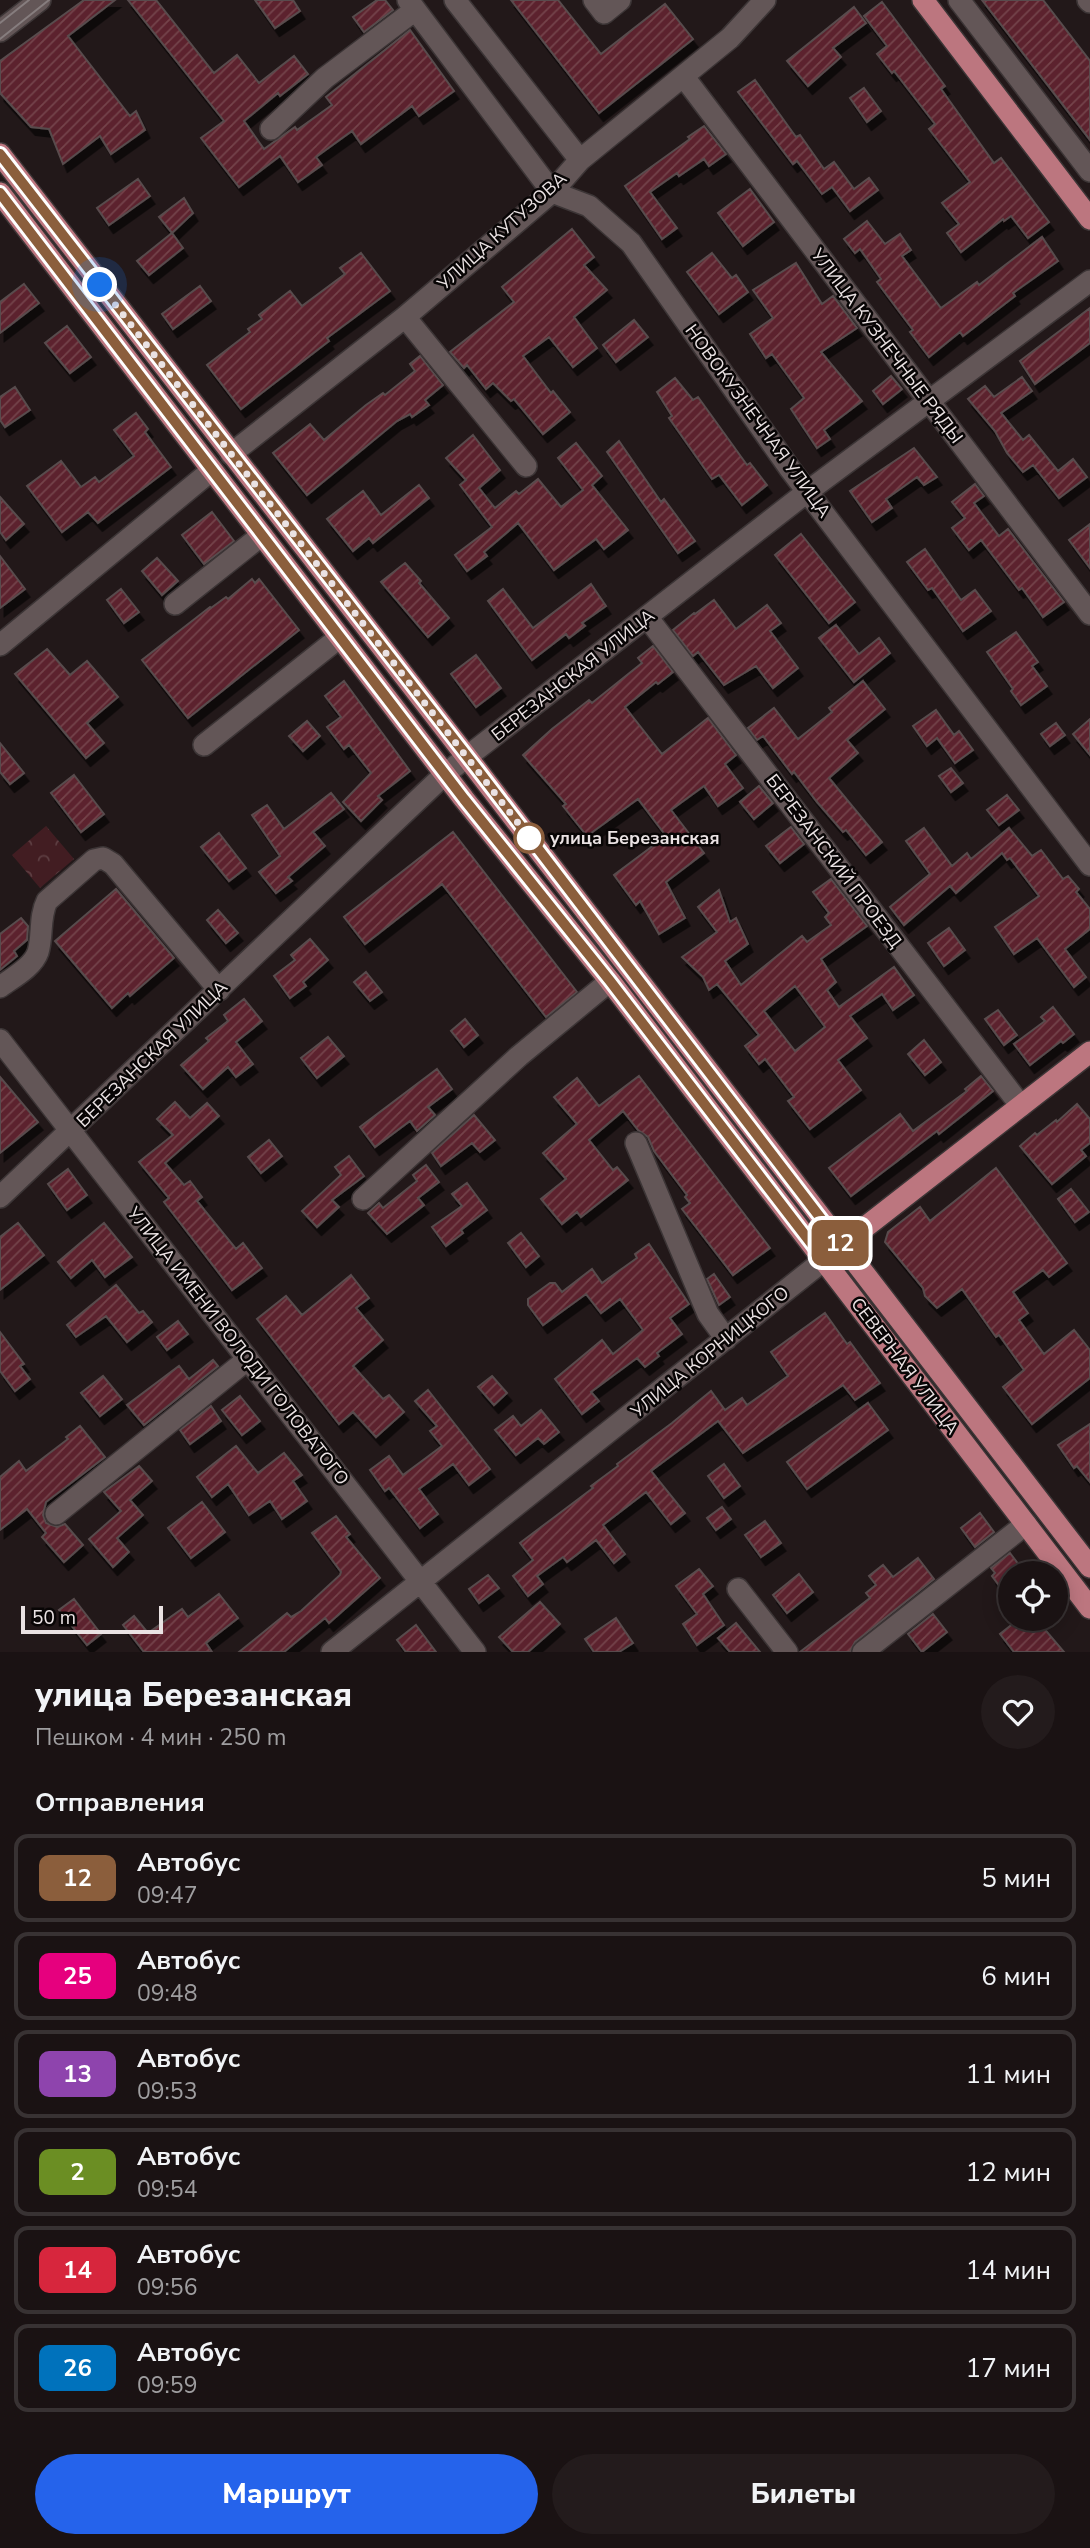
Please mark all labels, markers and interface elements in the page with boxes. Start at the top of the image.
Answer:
street label: УЛИЦА КУТУЗОВА [431,166,572,296]
street label: УЛИЦА КУЗНЕЧНЫЕ РЯДЫ [805,243,968,448]
your location [82,267,117,302]
street label: НОВОКУЗНЕЧНАЯ УЛИЦА [680,319,836,523]
street label: БЕРЕЗАНСКАЯ УЛИЦА [486,604,660,746]
street label: БЕРЕЗАНСКИЙ ПРОЕЗД [761,769,907,953]
marker: улица Березанская [514,823,544,853]
place label: улица Березанская [550,826,720,850]
street label: БЕРЕЗАНСКАЯ УЛИЦА [71,976,233,1132]
street label: УЛИЦА ИМЕНИ ВОЛОДИ ГОЛОВАТОГО [121,1201,354,1490]
line badge: 12 [808,1220,872,1266]
text: 12 [826,1227,854,1259]
street label: УЛИЦА КОРНИЦКОГО [625,1281,794,1424]
street label: СЕВЕРНАЯ УЛИЦА [846,1293,964,1439]
map controls [998,1561,1068,1631]
button: locate [998,1561,1068,1631]
scale bar [21,1603,163,1635]
text: 50 m [32,1605,76,1631]
text: улица Березанская [35,1673,352,1718]
button: heart [981,1675,1055,1749]
text: Пешком · 4 мин · 250 m [35,1722,286,1753]
text: Отправления [35,1785,205,1820]
text: Автобус [137,1845,240,1880]
text: 5 мин [981,1861,1051,1896]
text: 12 [63,1862,92,1894]
text: 09:47 [137,1880,197,1911]
text: Автобус [137,1943,240,1978]
text: 6 мин [981,1959,1051,1994]
text: 25 [63,1960,92,1992]
text: 09:48 [137,1978,197,2009]
text: Автобус [137,2041,240,2076]
text: 11 мин [966,2057,1051,2092]
text: 13 [63,2058,92,2090]
text: 09:53 [137,2076,197,2107]
text: Автобус [137,2139,240,2174]
text: 12 мин [966,2155,1051,2190]
text: 2 [70,2156,85,2188]
text: 09:54 [137,2174,197,2205]
text: Автобус [137,2237,240,2272]
text: 14 мин [966,2253,1051,2288]
text: 14 [63,2254,92,2286]
text: 09:56 [137,2272,197,2303]
text: Автобус [137,2335,240,2370]
text: 17 мин [966,2351,1051,2386]
text: 26 [63,2352,92,2384]
text: 09:59 [137,2370,197,2401]
button: Маршрут [35,2454,538,2534]
button: Билеты [552,2454,1055,2534]

